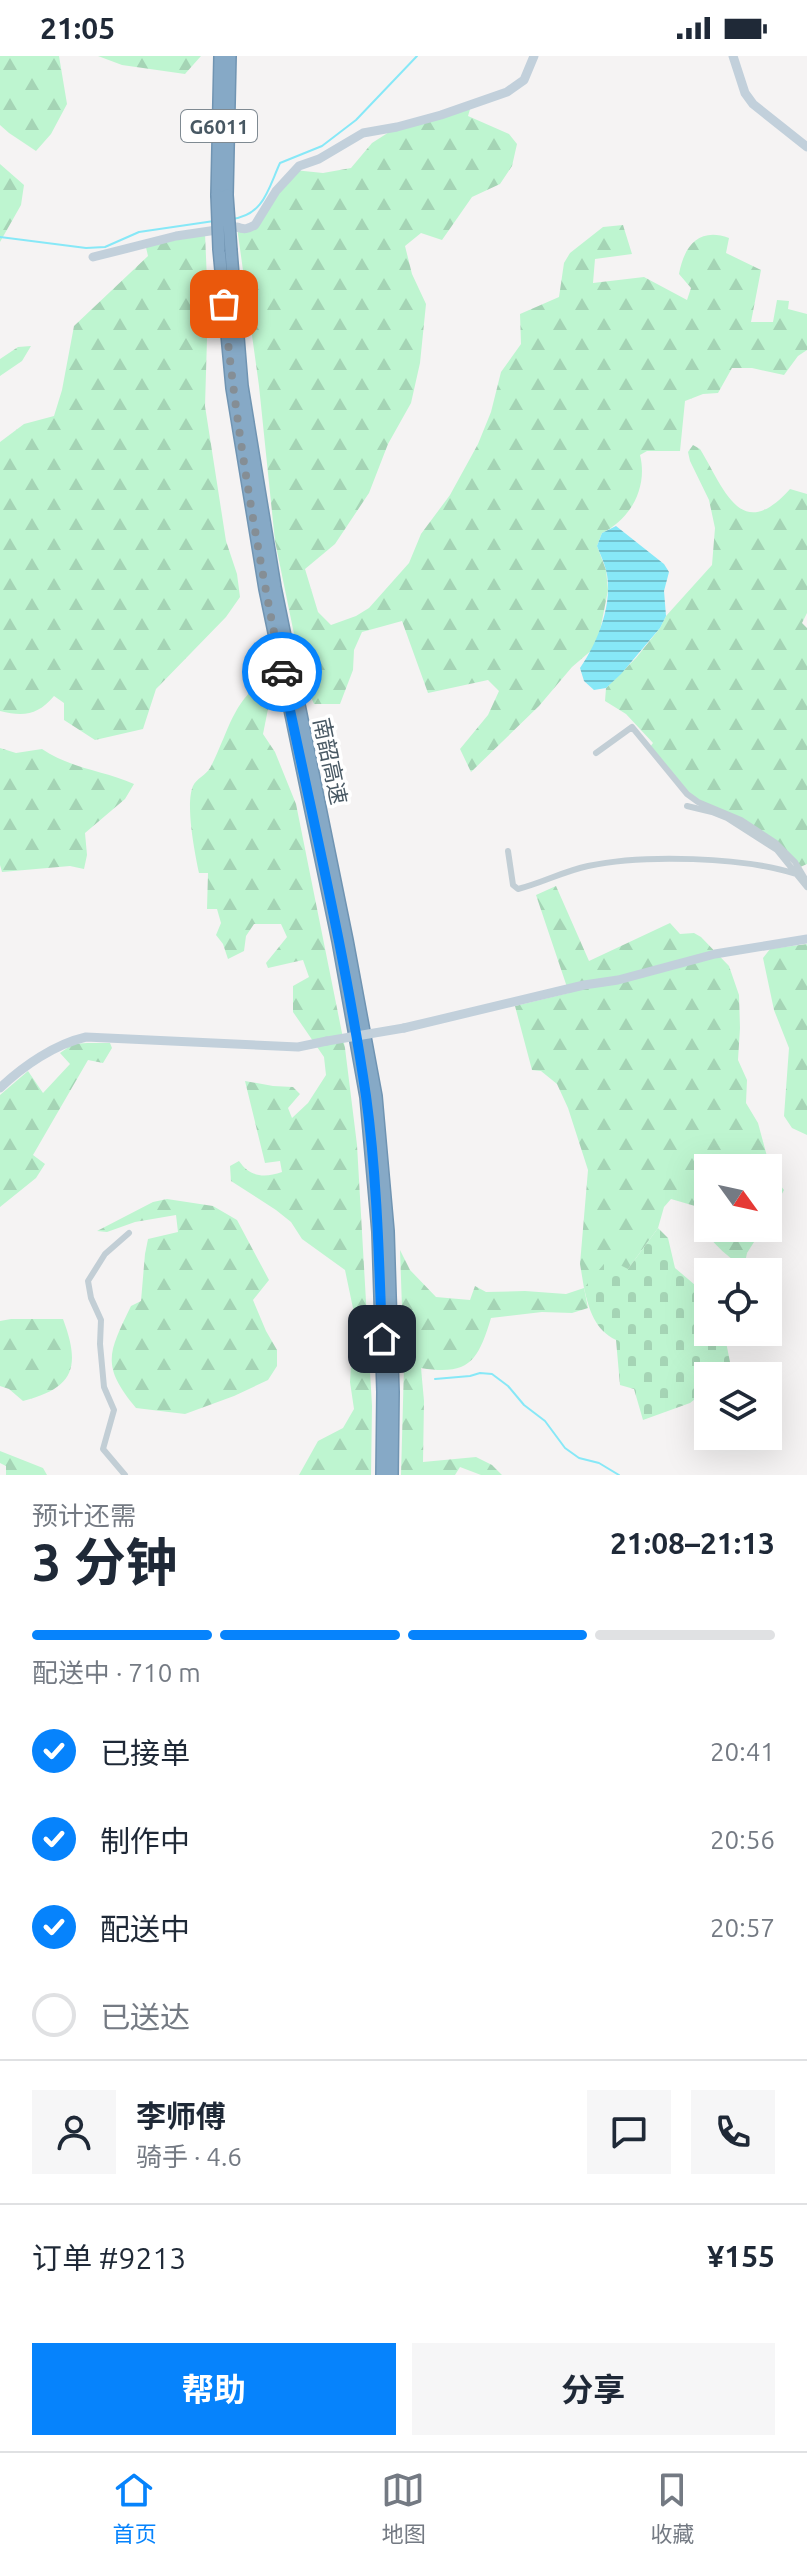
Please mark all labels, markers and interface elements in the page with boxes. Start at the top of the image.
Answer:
text: 21:05 [40,11,115,45]
road number: G6011 [181,110,257,142]
pin [190,270,258,338]
icon: bag [202,282,246,326]
courier [242,632,322,712]
icon: car [260,650,304,694]
street label: 南韶高速 [310,715,352,807]
north arrow [694,1154,782,1242]
map controls [694,1154,782,1450]
button: locate [694,1258,782,1346]
pin [348,1305,416,1373]
icon: home [360,1317,404,1361]
button: layers [694,1362,782,1450]
text: 预计还需 [32,1501,136,1530]
text: 21:08–21:13 [610,1526,775,1560]
text: 3 分钟 [32,1533,178,1591]
text: 配送中 · 710 m [32,1658,201,1687]
icon: check [32,1729,76,1773]
text: 已接单 [100,1736,190,1770]
text: 20:41 [710,1737,775,1766]
icon: check [32,1817,76,1861]
text: 制作中 [100,1824,190,1858]
text: 20:56 [710,1825,775,1854]
icon: check [32,1905,76,1949]
text: 配送中 [100,1912,190,1946]
text: 20:57 [710,1913,775,1942]
text: 已送达 [100,2000,190,2034]
button: person [32,2090,116,2174]
button: chat [587,2090,671,2174]
button: phone [691,2090,775,2174]
text: 李师傅 [136,2099,226,2133]
text: 骑手 · 4.6 [136,2142,242,2171]
text: ¥155 [707,2239,775,2273]
text: 订单 #9213 [32,2241,186,2275]
button: 帮助 [32,2343,396,2435]
button: 分享 [412,2343,775,2435]
tab: 首页 [112,2468,157,2548]
tab: 地图 [381,2468,426,2548]
tab: 收藏 [650,2468,695,2548]

